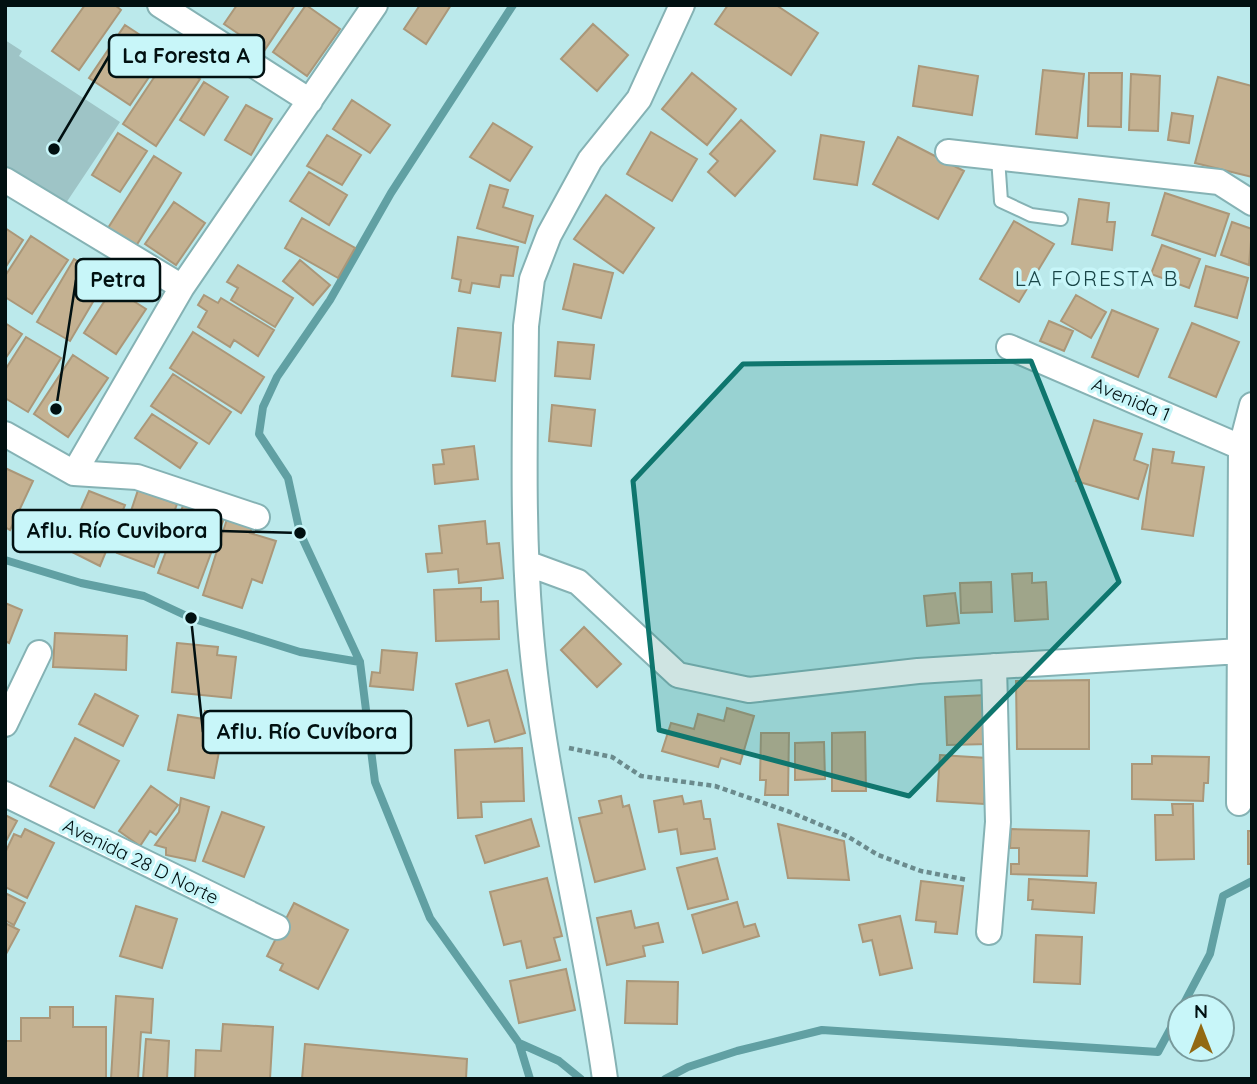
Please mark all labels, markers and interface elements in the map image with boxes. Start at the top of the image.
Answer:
callout: La Foresta A [109,35,264,77]
text: La Foresta A [122,42,250,68]
callout: Petra [76,259,160,301]
district label: LA FORESTA B [1015,265,1179,291]
text: Petra [90,266,146,292]
street label: Avenida 1 [1088,372,1174,426]
callout: Aflu. Río Cuvibora [13,510,221,552]
text: Aflu. Río Cuvibora [27,517,207,543]
callout: Aflu. Río Cuvíbora [203,711,411,753]
text: Aflu. Río Cuvíbora [217,718,397,744]
street label: Avenida 28 D Norte [59,813,223,909]
north arrow [1166,993,1236,1063]
text: N [1194,999,1208,1023]

